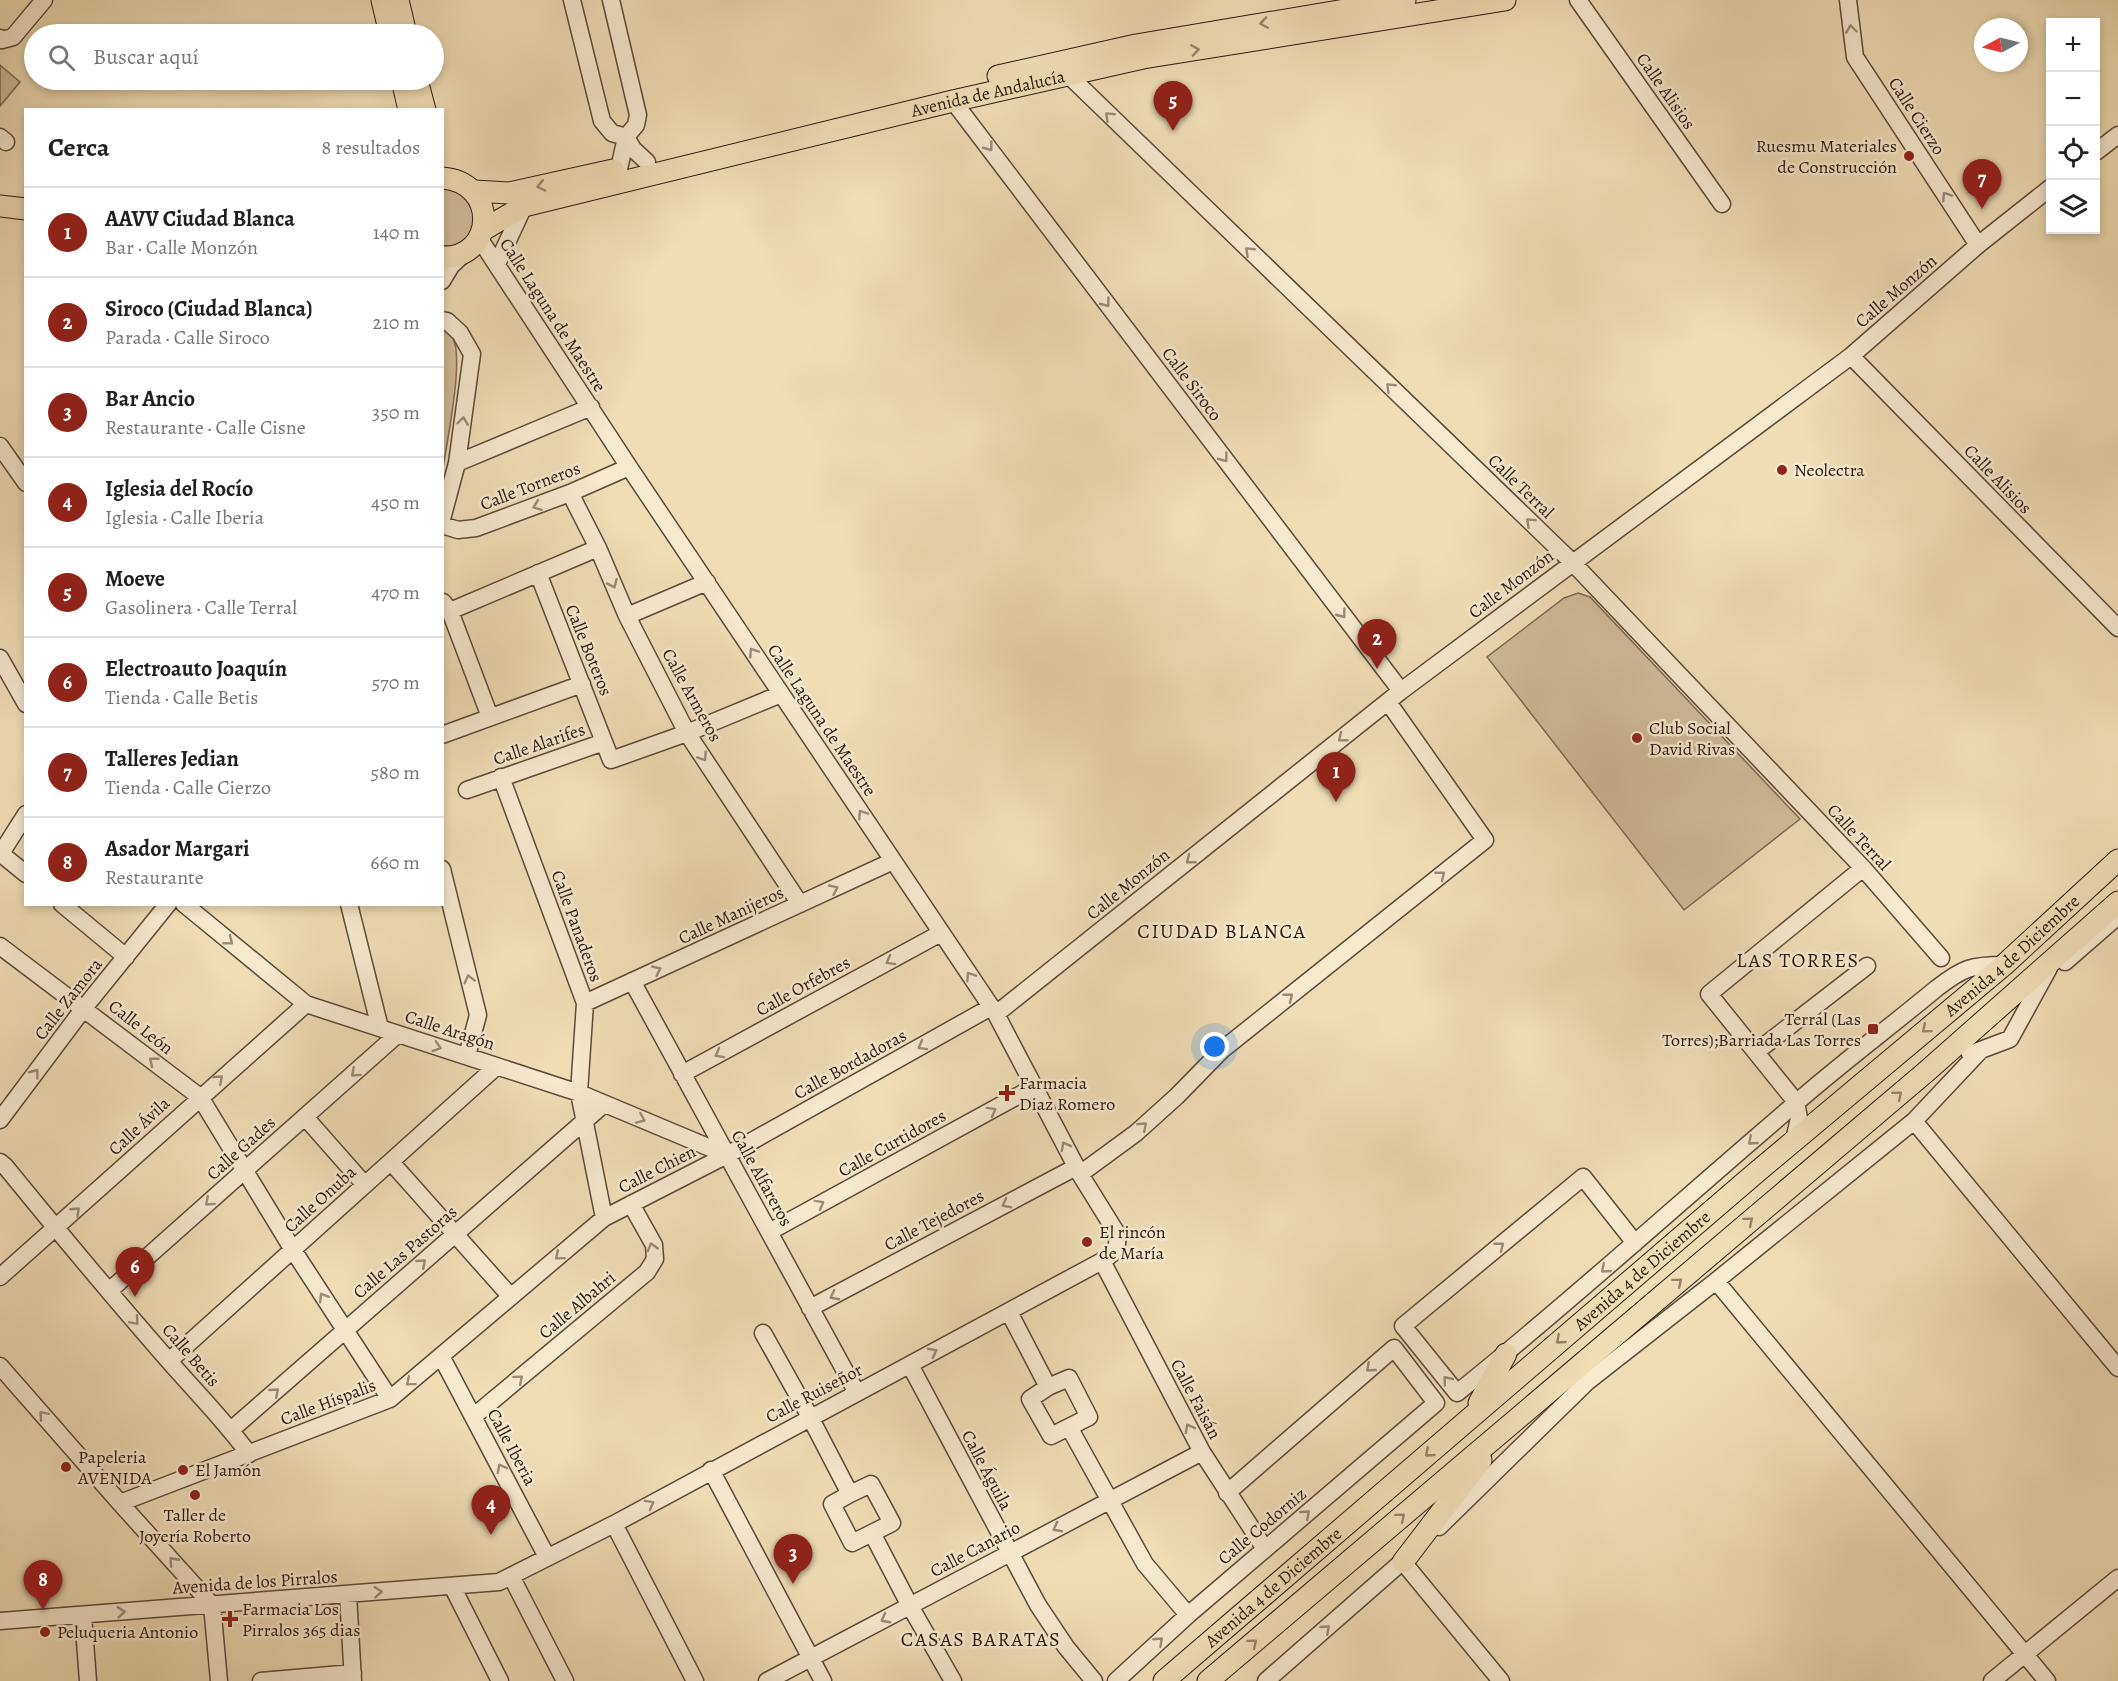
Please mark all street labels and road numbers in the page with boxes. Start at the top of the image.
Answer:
street label: Calle Alisios [1631,48,1701,134]
street label: Avenida de Andalucía [908,64,1068,123]
street label: Calle Cierzo [1883,72,1951,160]
street label: Calle Laguna de Maestre [494,233,612,397]
street label: Calle Monzón [1850,249,1942,333]
street label: Calle Siroco [1156,342,1228,426]
street label: Calle Alisios [1959,439,2037,519]
street label: Calle Terral [1483,448,1560,524]
street label: Calle Torneros [476,456,584,516]
street label: Calle Monzón [1463,544,1559,624]
street label: Calle Boteros [560,601,618,699]
street label: Calle Laguna de Maestre [762,639,882,801]
street label: Calle Armeros [657,644,727,746]
street label: Calle Alarifes [490,717,588,771]
street label: Calle Terral [1822,798,1897,876]
street label: Calle Monzón [1081,843,1175,925]
street label: Calle Panaderos [546,867,608,985]
street label: Calle Manijeros [674,880,788,950]
street label: Avenida 4 de Diciembre [1939,889,2085,1023]
street label: Calle Orfebres [752,950,854,1022]
street label: Calle Zamora [28,953,108,1045]
street label: Calle León [104,994,178,1060]
street label: Calle Aragón [402,1004,498,1056]
street label: Calle Bordadoras [789,1023,911,1105]
street label: Calle Ávila [103,1091,175,1161]
street label: Calle Curtidores [834,1104,950,1182]
street label: Calle Gades [201,1111,281,1185]
street label: Calle Alfareros [726,1126,798,1230]
street label: Calle Chien [614,1139,700,1199]
street label: Calle Onuba [279,1160,362,1238]
street label: Calle Tejedores [880,1184,988,1256]
street label: Calle Las Pastoras [348,1200,462,1304]
street label: Avenida 4 de Diciembre [1568,1205,1715,1337]
street label: Calle Albahri [533,1266,621,1344]
street label: Calle Betis [157,1318,225,1392]
street label: Calle Faisán [1165,1355,1227,1443]
street label: Calle Ruiseñor [761,1357,867,1429]
street label: Calle Híspalis [277,1373,379,1431]
street label: Calle Iberia [482,1404,543,1490]
street label: Calle Águila [956,1426,1018,1515]
street label: Calle Codorniz [1213,1482,1311,1570]
street label: Calle Canario [926,1515,1024,1583]
street label: Avenida 4 de Diciembre [1199,1522,1347,1653]
street label: Avenida de los Pirralos [171,1564,338,1600]

